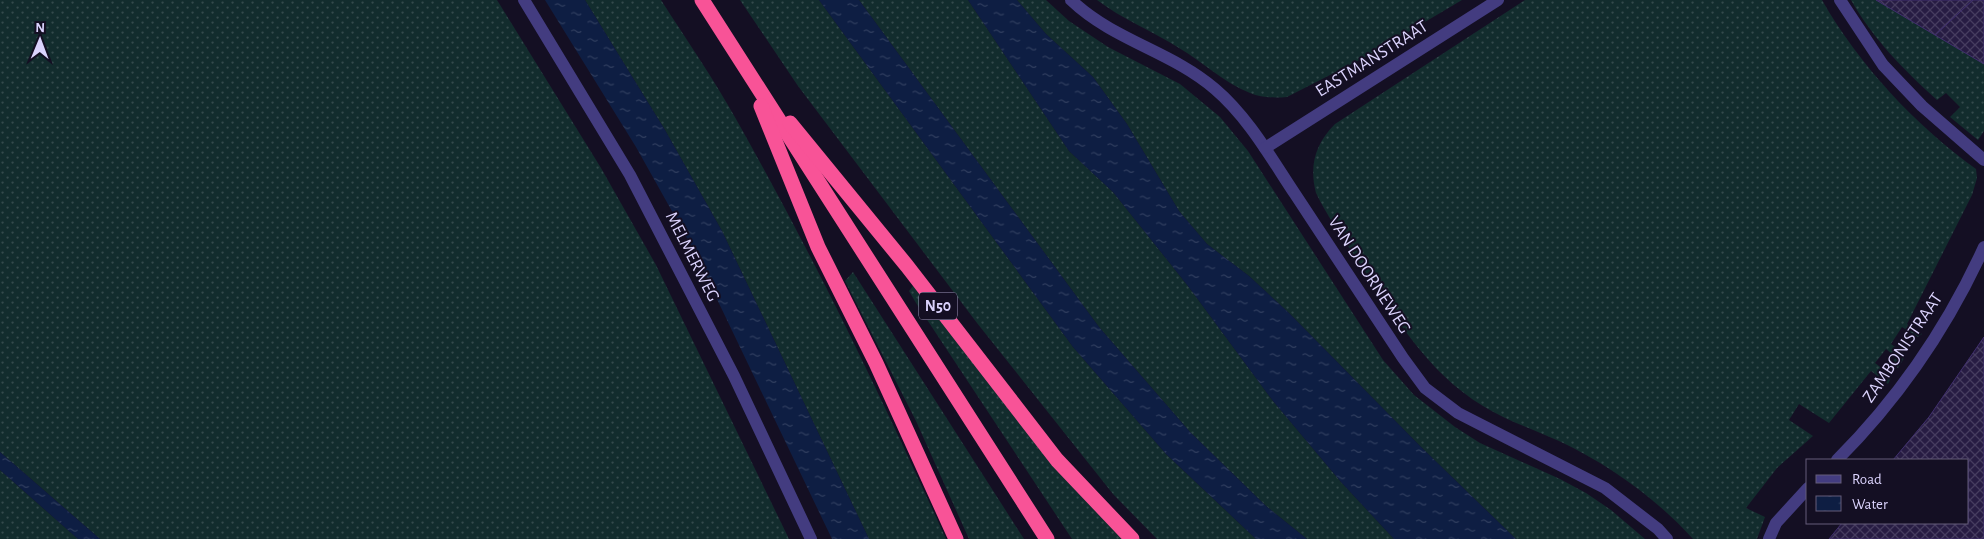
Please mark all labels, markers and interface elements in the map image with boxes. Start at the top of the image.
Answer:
north arrow [15,15,65,65]
street label: EASTMANSTRAAT [1313,17,1431,101]
text: N [35,21,45,35]
street label: MELMERWEG [662,209,722,305]
street label: VAN DOORNEWEG [1324,213,1414,337]
street label: ZAMBONISTRAAT [1860,290,1946,406]
road number: N50 [919,292,957,320]
legend [1806,459,1969,524]
text: Road [1852,472,1882,487]
text: Water [1852,497,1888,512]

